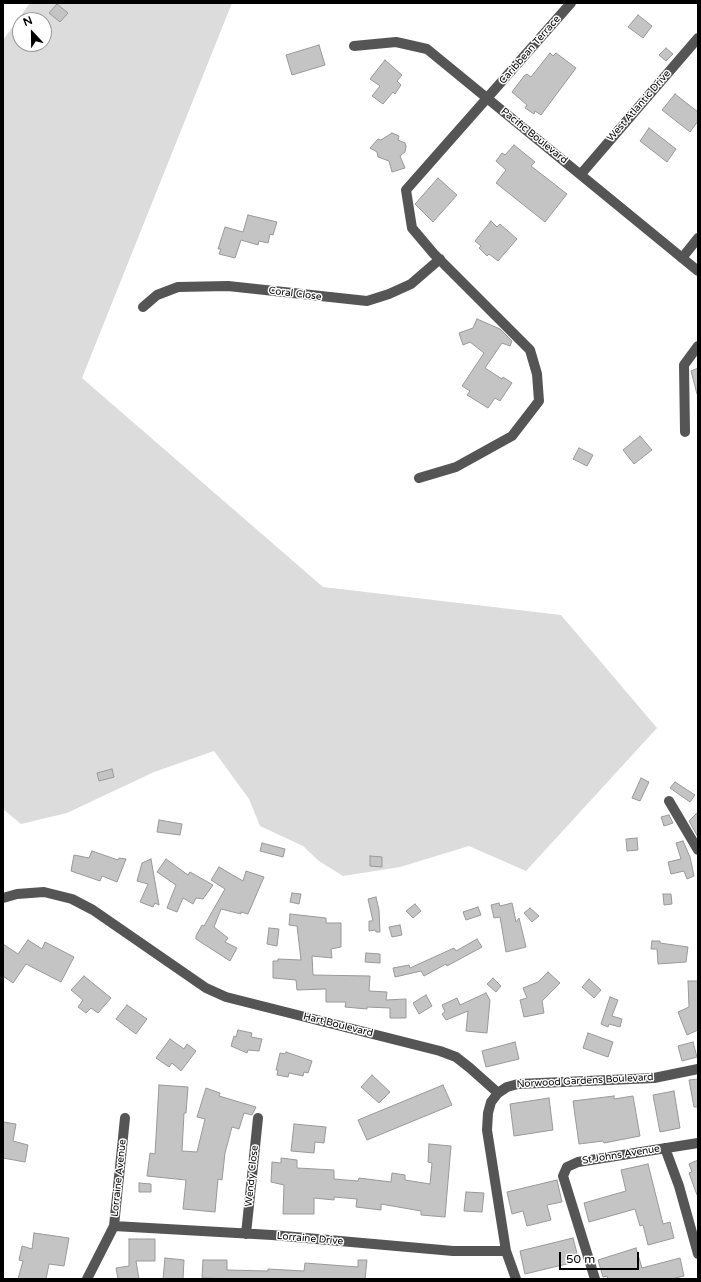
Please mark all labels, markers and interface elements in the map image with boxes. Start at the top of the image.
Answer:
north arrow [12,12,52,52]
street label: Caribbean Terrace [497,13,563,87]
text: N [21,14,34,29]
street label: West Atlantic Drive [605,68,673,144]
street label: Pacific Boulevard [498,105,570,167]
street label: Coral Close [268,285,322,303]
street label: Hart Boulevard [302,1011,374,1039]
street label: Norwood Gardens Boulevard [516,1071,654,1091]
street label: Lorraine Avenue [109,1139,129,1217]
street label: St Johns Avenue [581,1143,661,1167]
street label: Wendy Close [243,1145,261,1207]
street label: Lorraine Drive [276,1230,344,1248]
scale bar [561,1244,641,1270]
text: 50 m [566,1252,595,1266]

